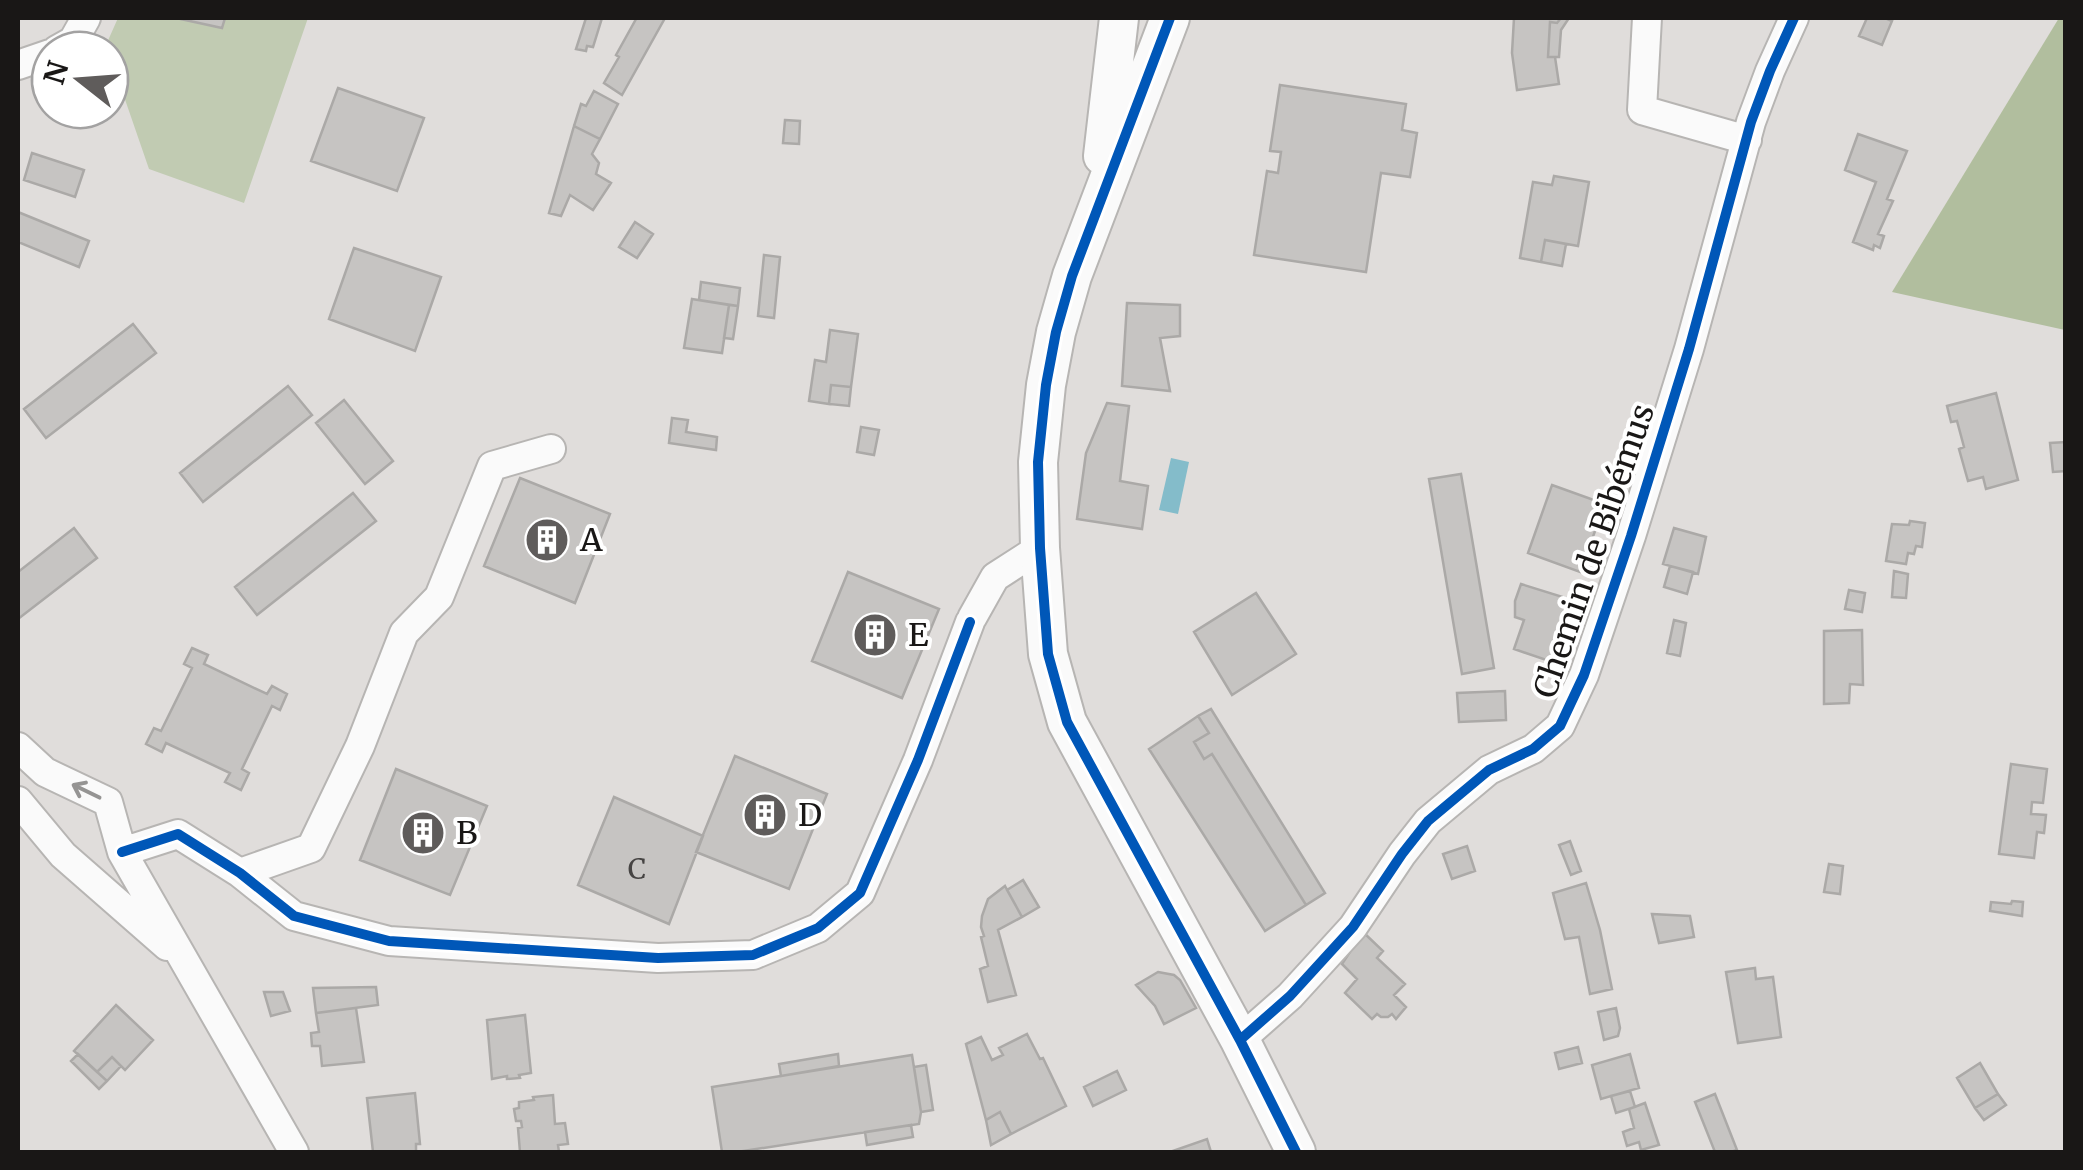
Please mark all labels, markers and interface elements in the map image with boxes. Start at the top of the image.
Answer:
north arrow [30,30,130,130]
text: N [36,57,77,89]
street label: Chemin de Bibémus [1525,399,1663,703]
building icon: A [524,517,570,563]
place label: A [579,520,603,560]
building icon: E [852,612,898,658]
place label: E [908,615,929,655]
one-way arrow [71,781,101,800]
building icon: D [742,792,788,838]
place label: D [798,795,822,835]
building icon: B [400,810,446,856]
place label: B [456,813,477,853]
house number: C [628,851,646,887]

